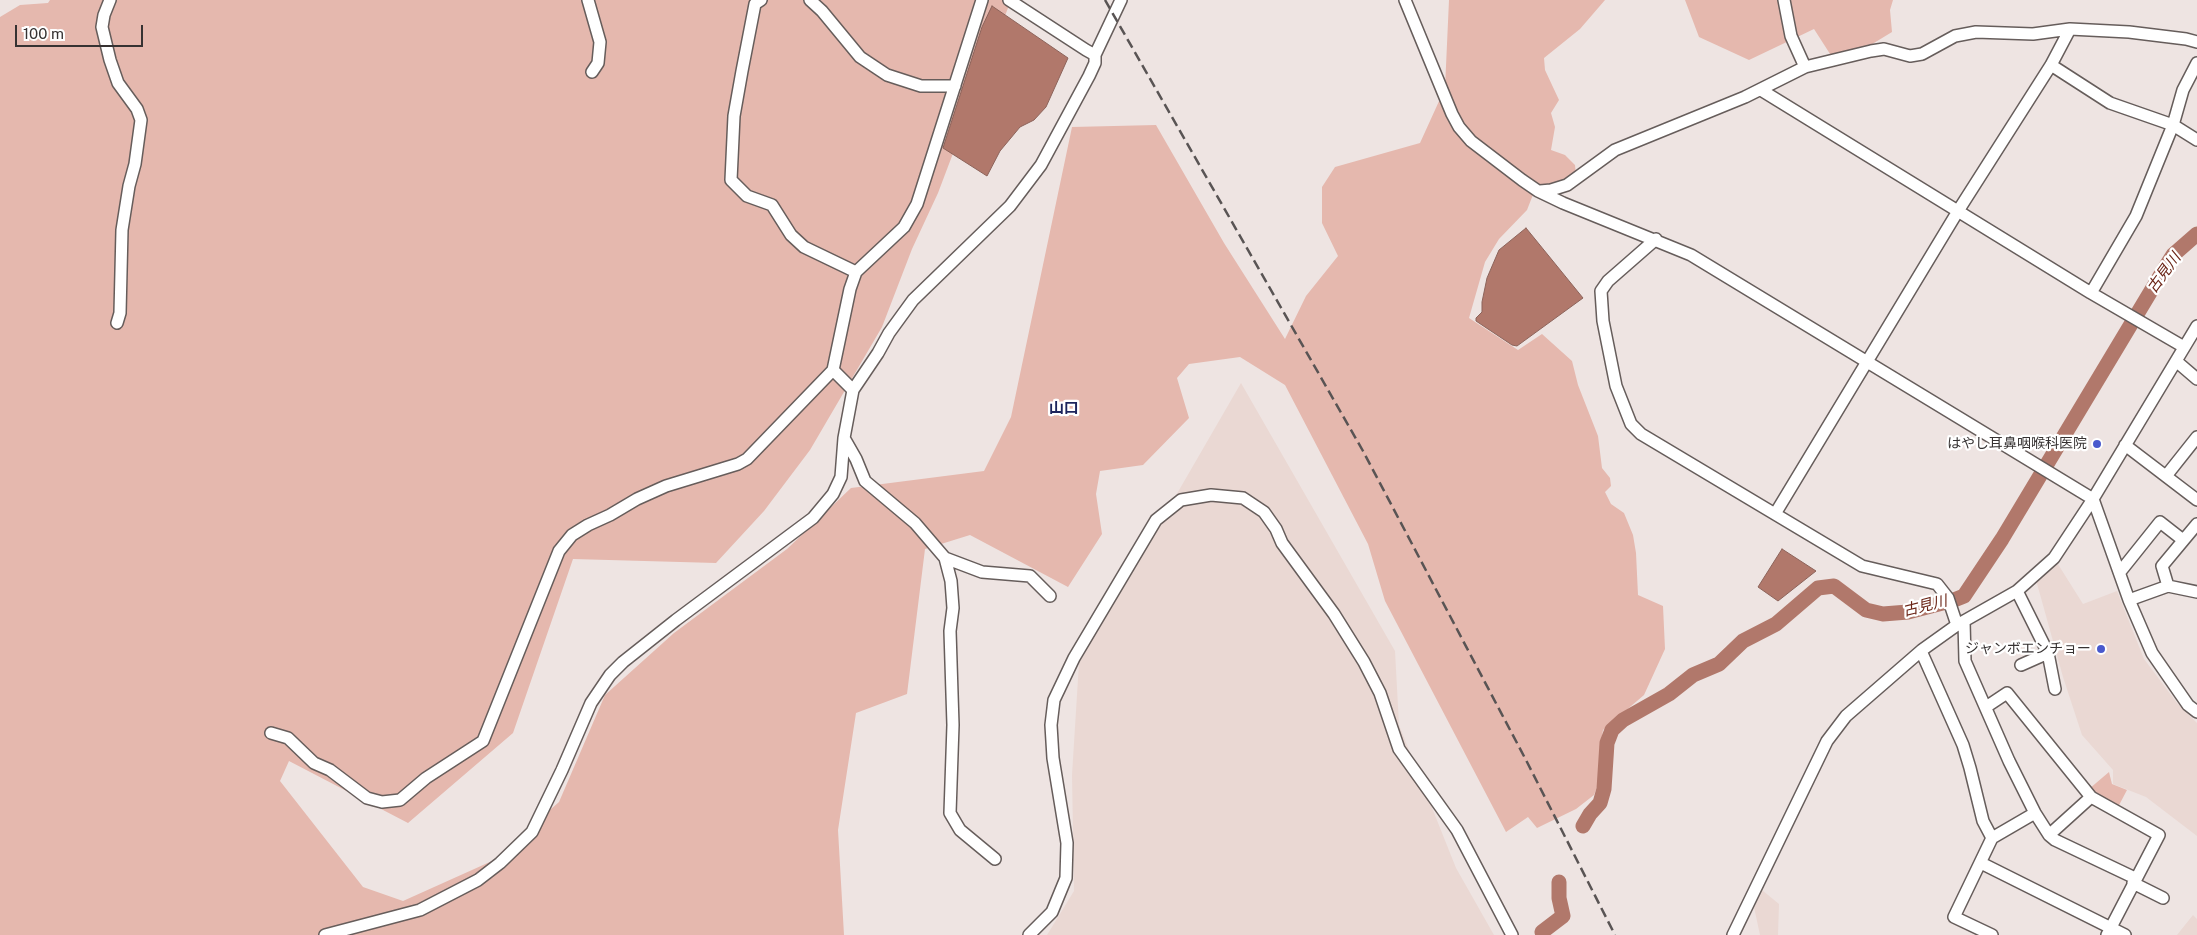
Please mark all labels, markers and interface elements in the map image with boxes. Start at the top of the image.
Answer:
scale bar [18,15,145,47]
text: 100 m [23,25,64,42]
water label: 古見川 [2143,250,2185,296]
district label: 山口 [1049,399,1079,417]
place label: はやし耳鼻咽喉科医院 [1947,436,2087,452]
marker: はやし耳鼻咽喉科医院 [2091,438,2103,450]
water label: 古見川 [1901,592,1949,620]
place label: ジャンボエンチョー [1965,641,2091,657]
marker: ジャンボエンチョー [2095,643,2107,655]

